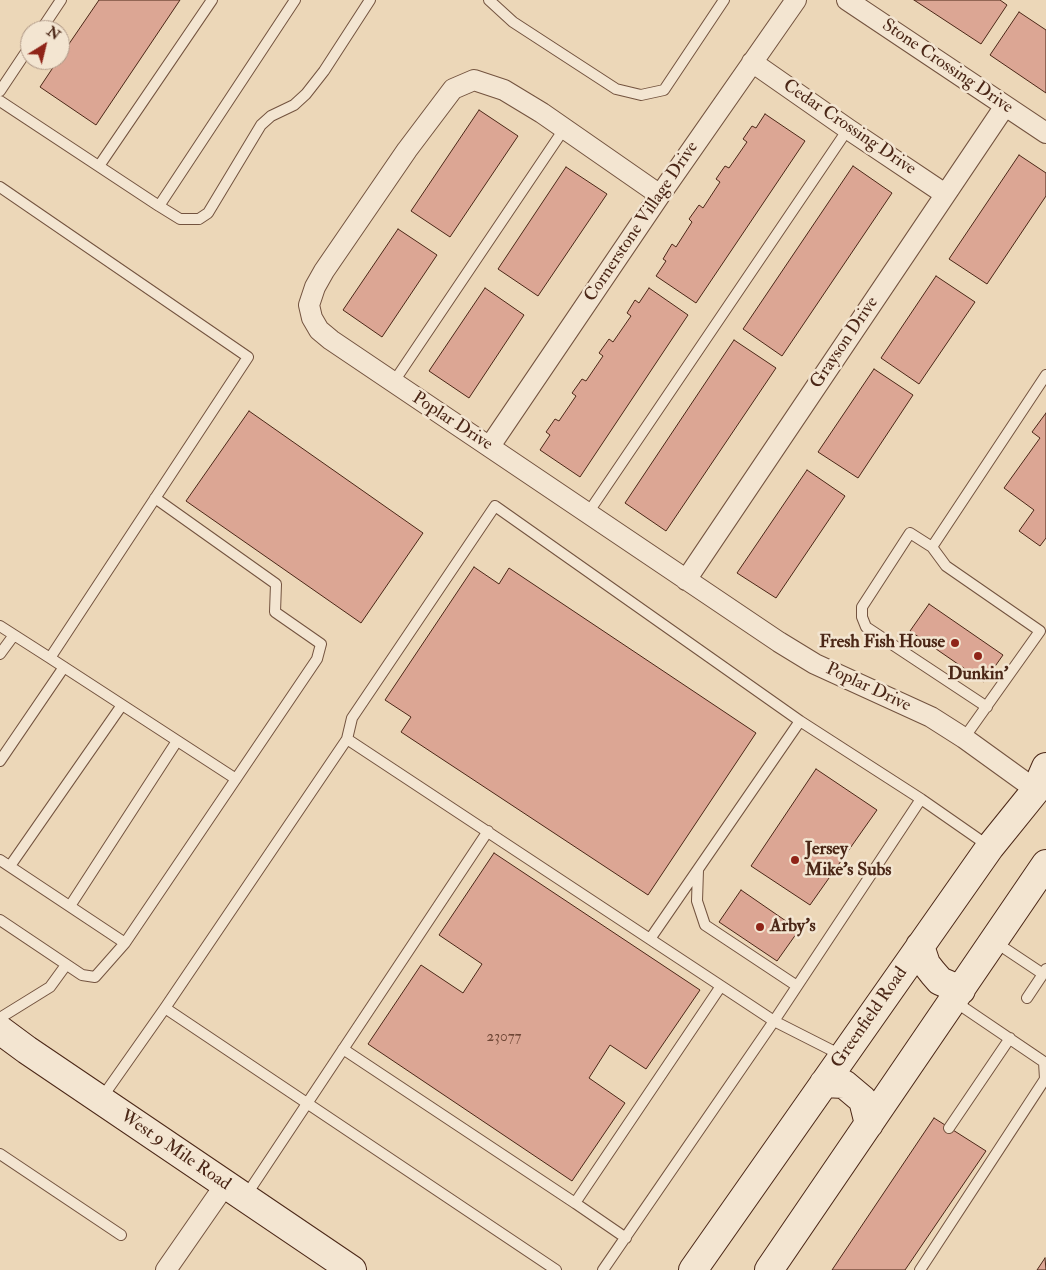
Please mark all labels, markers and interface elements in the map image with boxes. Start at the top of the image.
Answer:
street label: Stone Crossing Drive [877,15,1017,119]
north arrow [20,20,70,70]
text: N [43,23,64,44]
street label: Cedar Crossing Drive [778,75,920,181]
street label: Cornerstone Village Drive [580,138,704,306]
street label: Grayson Drive [806,293,884,393]
street label: Poplar Drive [408,388,496,456]
place label: Fresh Fish House [819,632,945,654]
marker: Fresh Fish House [949,637,961,649]
marker: Dunkin' [972,650,984,662]
street label: Poplar Drive [822,659,914,717]
place label: Dunkin' [948,664,1008,686]
place label: Jersey Mike's Subs [805,839,892,882]
marker: Jersey Mike's Subs [789,854,801,866]
place label: Arby's [770,916,816,938]
marker: Arby's [754,921,766,933]
street label: Greenfield Road [827,963,913,1073]
house number: 23077 [487,1029,521,1047]
street label: West 9 Mile Road [116,1106,234,1196]

